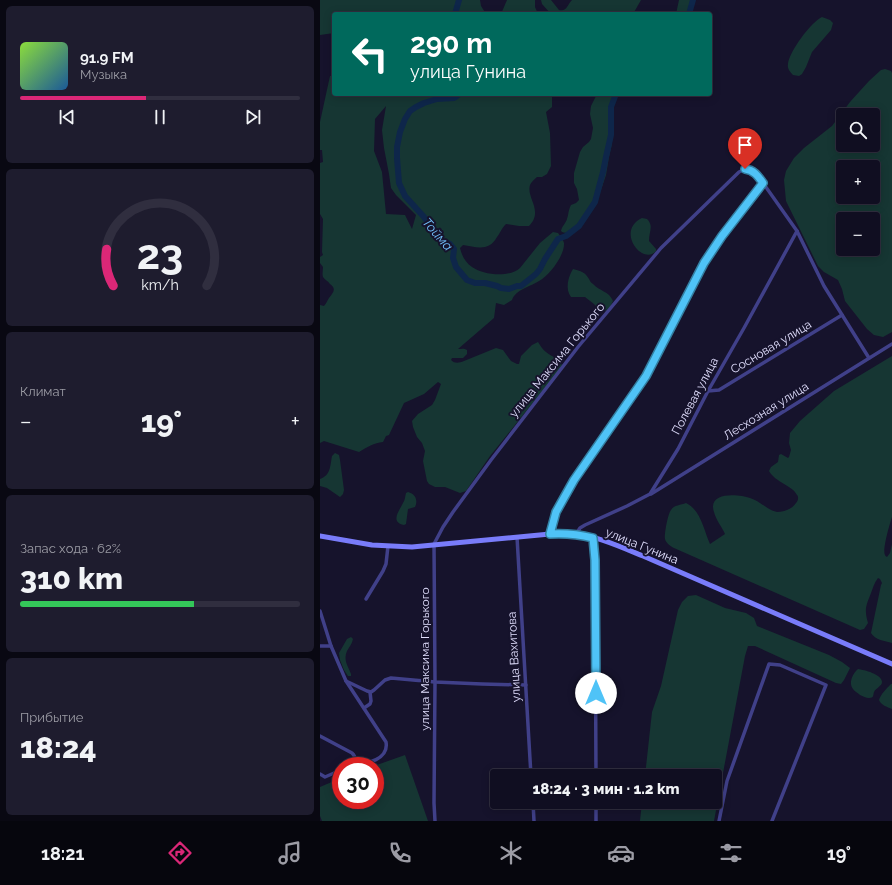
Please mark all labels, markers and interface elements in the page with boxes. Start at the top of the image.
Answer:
text: 290 m [410,27,492,60]
icon: left [344,28,396,80]
text: 91.9 FM [80,49,134,67]
text: улица Гунина [410,61,526,82]
text: Музыка [80,67,127,82]
icon: previous [56,106,78,128]
icon: pause [149,106,171,128]
icon: next [242,106,264,128]
map controls [836,108,880,256]
button: search [836,108,880,152]
pin [728,128,762,169]
icon: arrive [734,134,756,156]
button: + [836,160,880,204]
button: − [836,212,880,256]
water label: Тойма [419,215,456,254]
text: 23 [137,229,183,278]
text: km/h [141,276,179,292]
street label: улица Максима Горького [506,300,608,420]
street label: Сосновая улица [728,317,814,377]
street label: Полевая улица [669,355,721,437]
street label: Лесхозная улица [721,379,811,443]
text: Климат [20,384,66,399]
text: 19° [141,404,182,439]
text: − [20,408,32,434]
text: + [291,408,300,434]
street label: улица Гунина [604,525,680,567]
text: Запас хода · 62% [20,541,121,556]
text: 310 km [20,561,123,596]
street label: улица Максима Горького [418,587,432,731]
street label: улица Вахитова [505,611,523,703]
position arrow [575,672,617,714]
text: Прибытие [20,710,83,725]
text: 18:24 [20,730,97,765]
speed limit sign: 30 [332,757,384,809]
text: 18:24 · 3 мин · 1.2 km [532,780,680,798]
icon: directions [166,839,194,867]
icon: music [276,839,304,867]
icon: phone [386,839,414,867]
icon: climate [497,839,525,867]
icon: car [607,839,635,867]
icon: filters [717,839,745,867]
text: 18:21 [41,843,84,864]
text: 19° [827,843,851,864]

